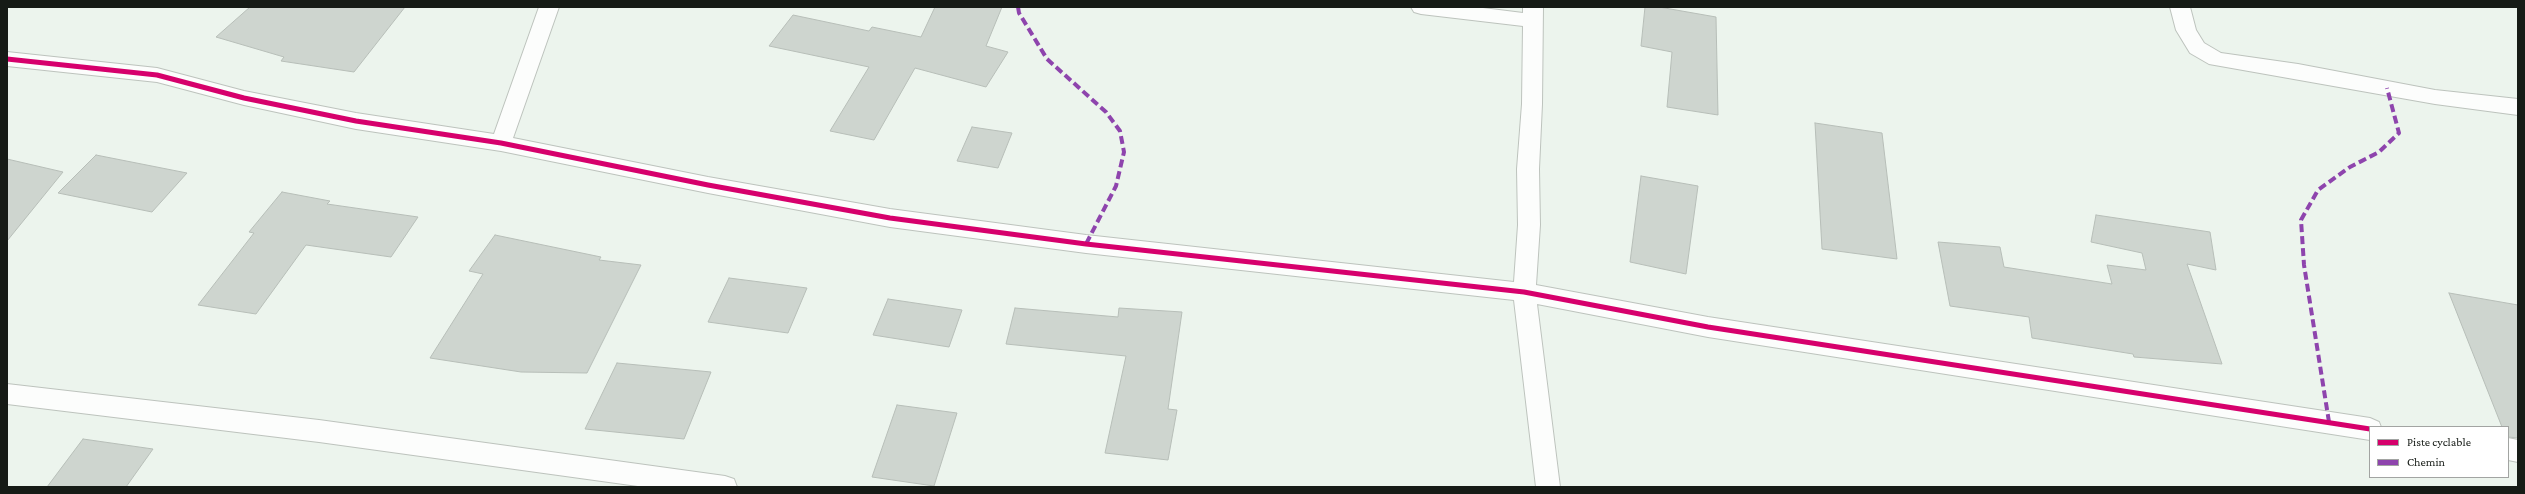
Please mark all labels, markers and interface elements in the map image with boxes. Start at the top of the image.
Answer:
legend [2369,426,2509,478]
text: Piste cyclable [2407,435,2471,449]
text: Chemin [2407,455,2445,469]

